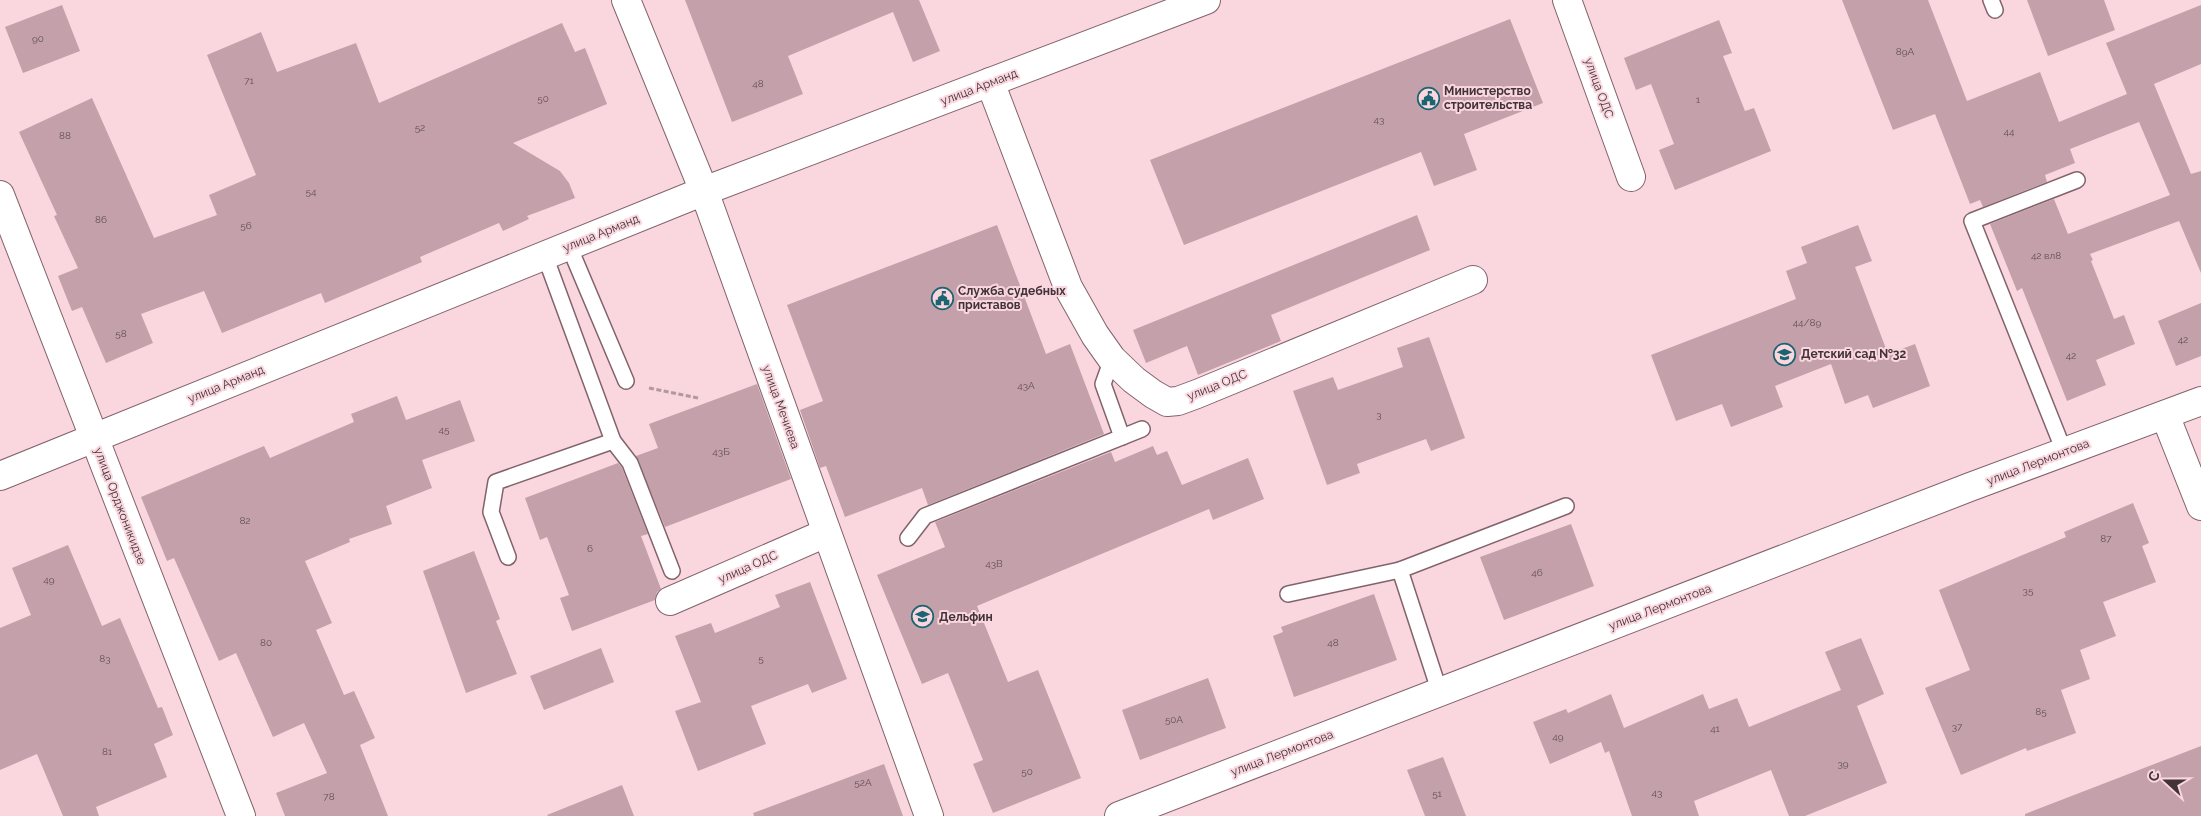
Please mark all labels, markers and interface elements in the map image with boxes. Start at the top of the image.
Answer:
house number: 90 [32,33,44,44]
house number: 89А [1896,46,1915,57]
street label: улица ОДС [1582,56,1616,120]
street label: улица Арманд [939,66,1019,108]
house number: 71 [244,75,255,86]
house number: 48 [752,78,764,89]
place label: Министерство строительства [1444,84,1532,112]
public building icon: Министерство строительства [1416,86,1440,110]
house number: 50 [537,93,549,104]
house number: 1 [1696,94,1701,105]
house number: 43 [1374,114,1384,125]
house number: 52 [415,122,425,133]
house number: 44 [2004,126,2015,137]
house number: 88 [59,130,71,141]
house number: 54 [306,186,317,197]
street label: улица Арманд [561,211,641,255]
house number: 86 [95,214,107,225]
house number: 56 [240,220,252,231]
house number: 42 вл8 [2031,250,2061,261]
place label: Служба судебных приставов [958,284,1066,312]
public building icon: Служба судебных приставов [930,286,954,310]
house number: 44/89 [1793,317,1821,328]
house number: 58 [115,328,127,339]
house number: 42 [2178,334,2188,345]
school or university icon: Детский сад №32 [1773,342,1797,366]
place label: Детский сад №32 [1801,347,1906,361]
house number: 42 [2066,350,2076,361]
street label: улица Арманд [186,362,266,406]
street label: улица Мечиева [759,363,803,451]
street label: улица ОДС [1185,367,1249,403]
house number: 43А [1017,380,1035,391]
house number: 3 [1376,409,1382,420]
house number: 45 [439,424,450,435]
street label: улица Лермонтова [1985,436,2091,488]
street label: улица Орджоникидзе [91,446,149,566]
house number: 43Б [712,446,730,457]
house number: 82 [239,515,251,526]
house number: 87 [2100,533,2112,544]
house number: 6 [587,543,593,554]
street label: улица ОДС [716,548,780,586]
house number: 43В [985,558,1003,569]
house number: 46 [1531,567,1543,578]
house number: 49 [43,574,55,585]
street label: улица Лермонтова [1607,581,1713,633]
house number: 35 [2023,585,2034,596]
school or university icon: Дельфин [911,605,935,629]
place label: Дельфин [939,610,993,624]
house number: 80 [260,637,272,648]
house number: 48 [1327,637,1339,648]
house number: 83 [99,653,111,664]
house number: 5 [758,653,764,664]
house number: 85 [2035,706,2047,717]
house number: 50А [1165,714,1183,725]
house number: 37 [1952,721,1963,732]
house number: 41 [1710,723,1721,734]
street label: улица Лермонтова [1229,727,1335,779]
house number: 49 [1552,731,1564,742]
house number: 81 [102,746,113,757]
north arrow [2141,756,2191,806]
house number: 39 [1837,758,1849,769]
house number: 50 [1021,766,1033,777]
text: С [2145,769,2163,784]
house number: 52А [854,777,872,788]
house number: 43 [1652,787,1662,798]
house number: 51 [1432,788,1443,799]
house number: 78 [323,791,335,802]

